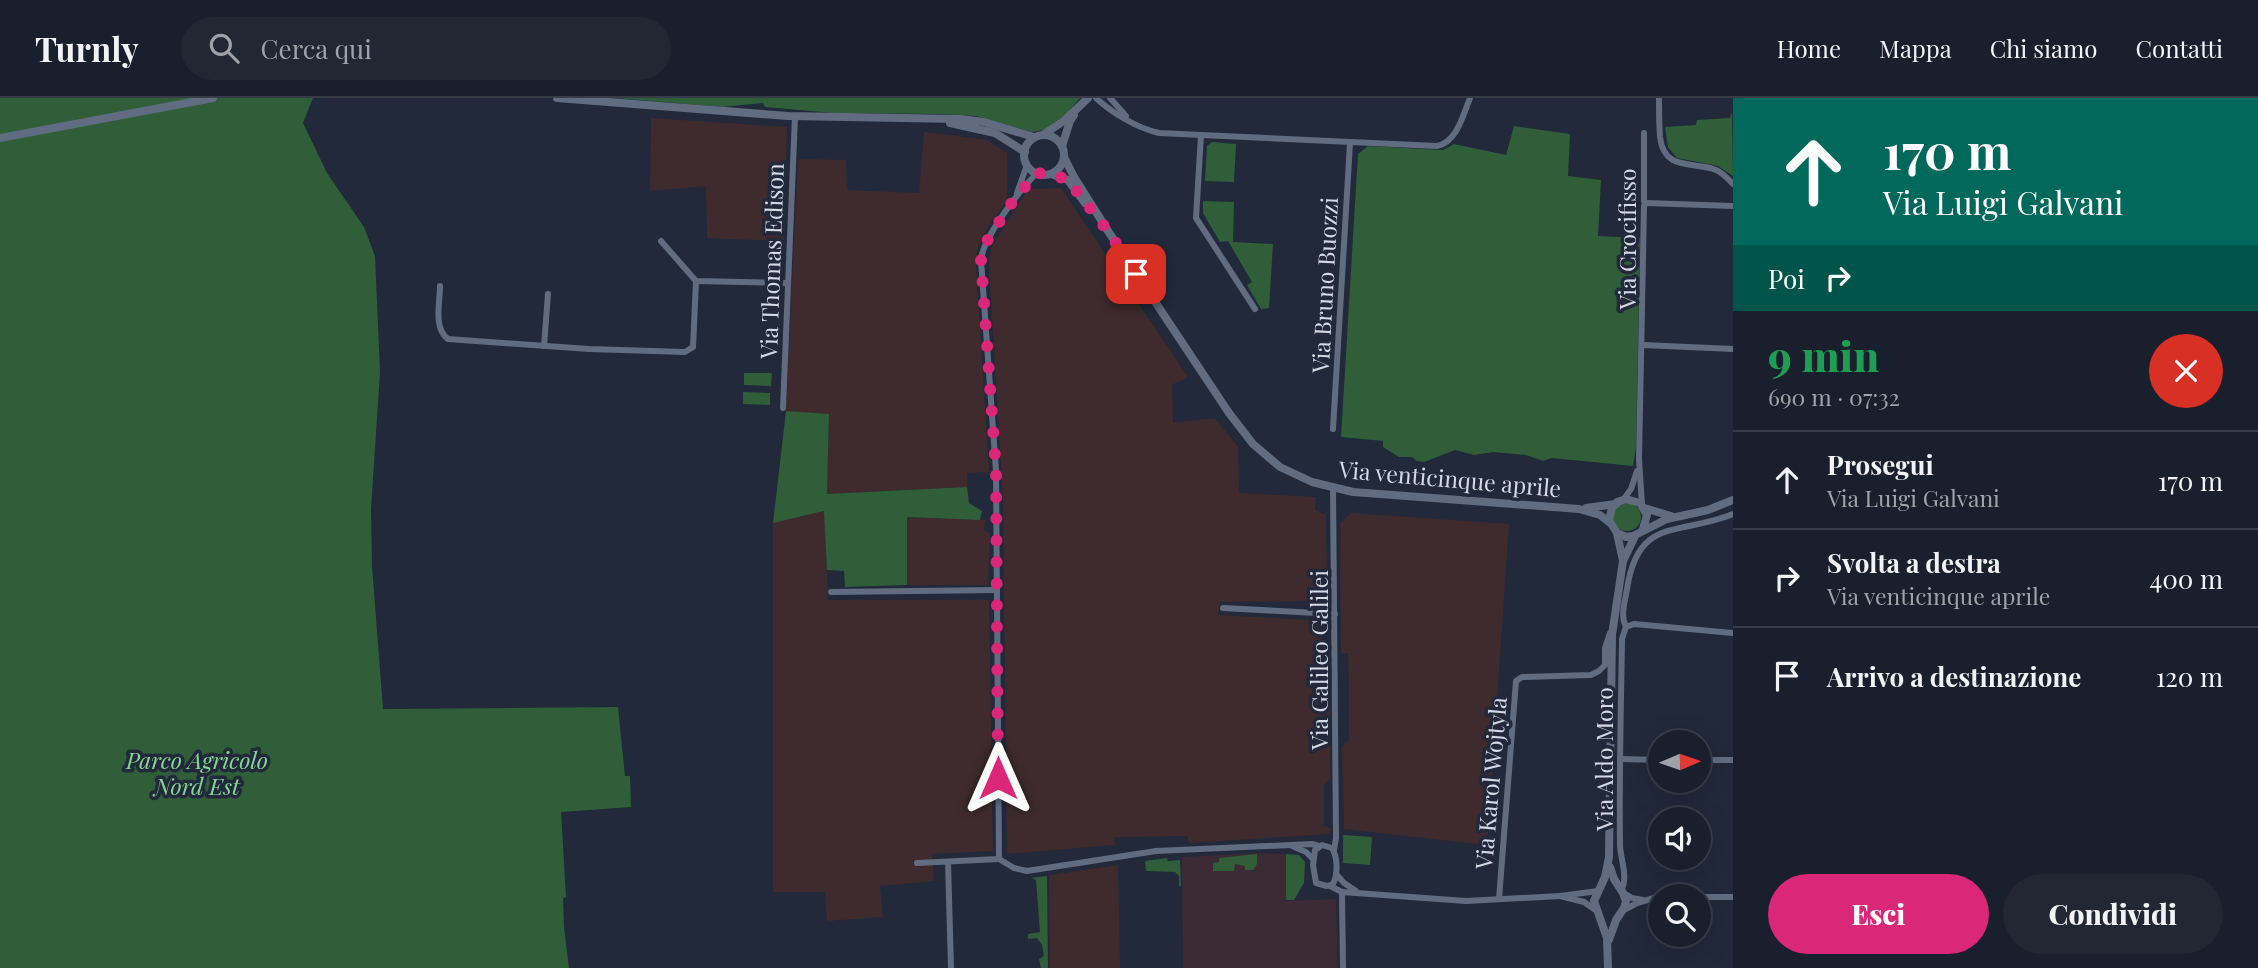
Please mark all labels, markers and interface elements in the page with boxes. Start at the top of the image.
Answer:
search box [181,17,671,80]
text: Turnly [35,26,139,70]
icon: search [205,29,243,67]
text: Cerca qui [261,31,372,66]
text: Home [1777,32,1841,64]
text: Mappa [1879,32,1952,64]
text: Chi siamo [1990,32,2097,64]
text: Contatti [2135,32,2223,64]
text: 170 m [1883,117,2011,182]
icon: ahead [1768,126,1859,217]
street label: Via Thomas Edison [752,162,790,360]
street label: Via Crocifisso [1611,168,1642,311]
text: Via Luigi Galvani [1883,180,2123,223]
street label: Via Bruno Buozzi [1304,196,1344,375]
pin [1106,244,1166,304]
icon: arrive [1117,255,1155,293]
icon: right [1819,259,1857,297]
text: Poi [1768,261,1805,296]
text: 9 min [1768,327,1879,383]
button: close [2149,334,2223,408]
text: 690 m · 07:32 [1768,381,1900,412]
text: Prosegui [1827,447,1934,482]
street label: Via venticinque aprile [1336,453,1563,503]
icon: ahead [1768,461,1806,499]
text: 170 m [2158,463,2223,498]
text: Via Luigi Galvani [1827,482,2000,513]
text: Svolta a destra [1827,545,2001,580]
icon: right [1768,559,1806,597]
text: 400 m [2149,561,2223,596]
street label: Via Galileo Galilei [1303,570,1334,751]
text: Via venticinque aprile [1827,580,2050,611]
icon: arrive [1768,657,1806,695]
text: Arrivo a destinazione [1827,659,2081,694]
text: 120 m [2156,659,2223,694]
street label: Via Aldo Moro [1588,687,1619,832]
street label: Via Karol Wojtyla [1467,695,1513,871]
north arrow [1648,730,1712,793]
map controls [1648,730,1711,947]
position arrow [961,741,1035,815]
park label: Parco Agricolo Nord Est [125,744,268,801]
button: sound [1648,807,1711,870]
button: Esci [1768,874,1989,954]
button: Condividi [2003,874,2223,954]
button: search [1648,884,1711,947]

